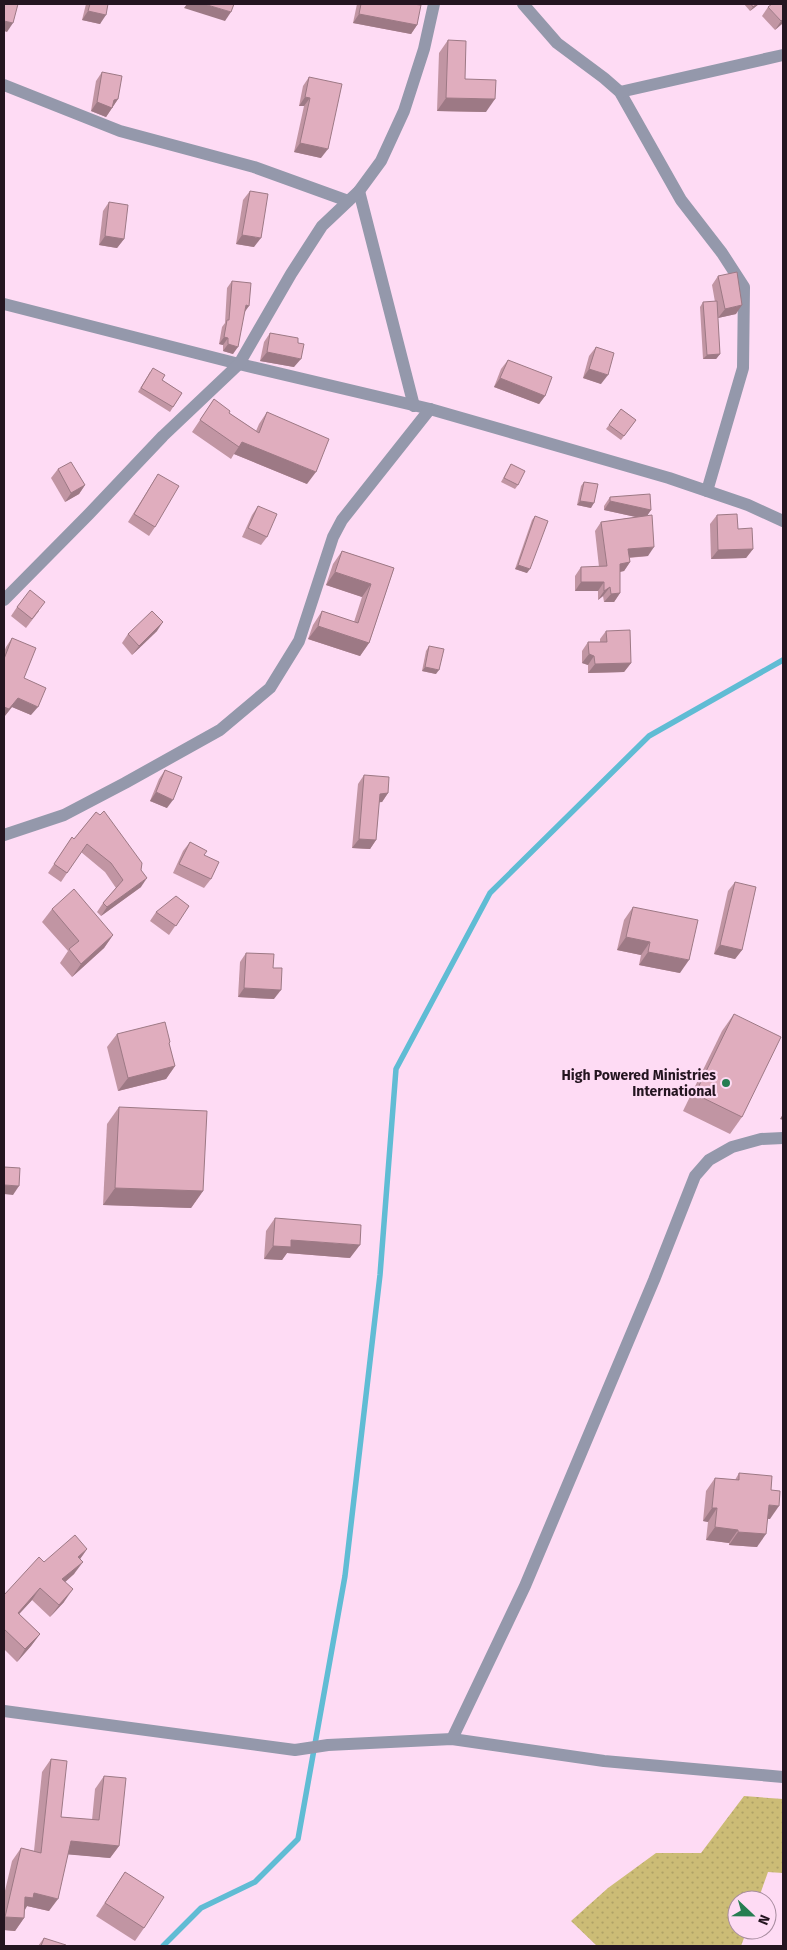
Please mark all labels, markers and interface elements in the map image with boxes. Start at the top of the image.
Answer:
place label: High Powered Ministries International [561,1067,717,1100]
marker: High Powered Ministries International [720,1077,732,1089]
north arrow [727,1890,777,1940]
text: N [754,1912,773,1927]

